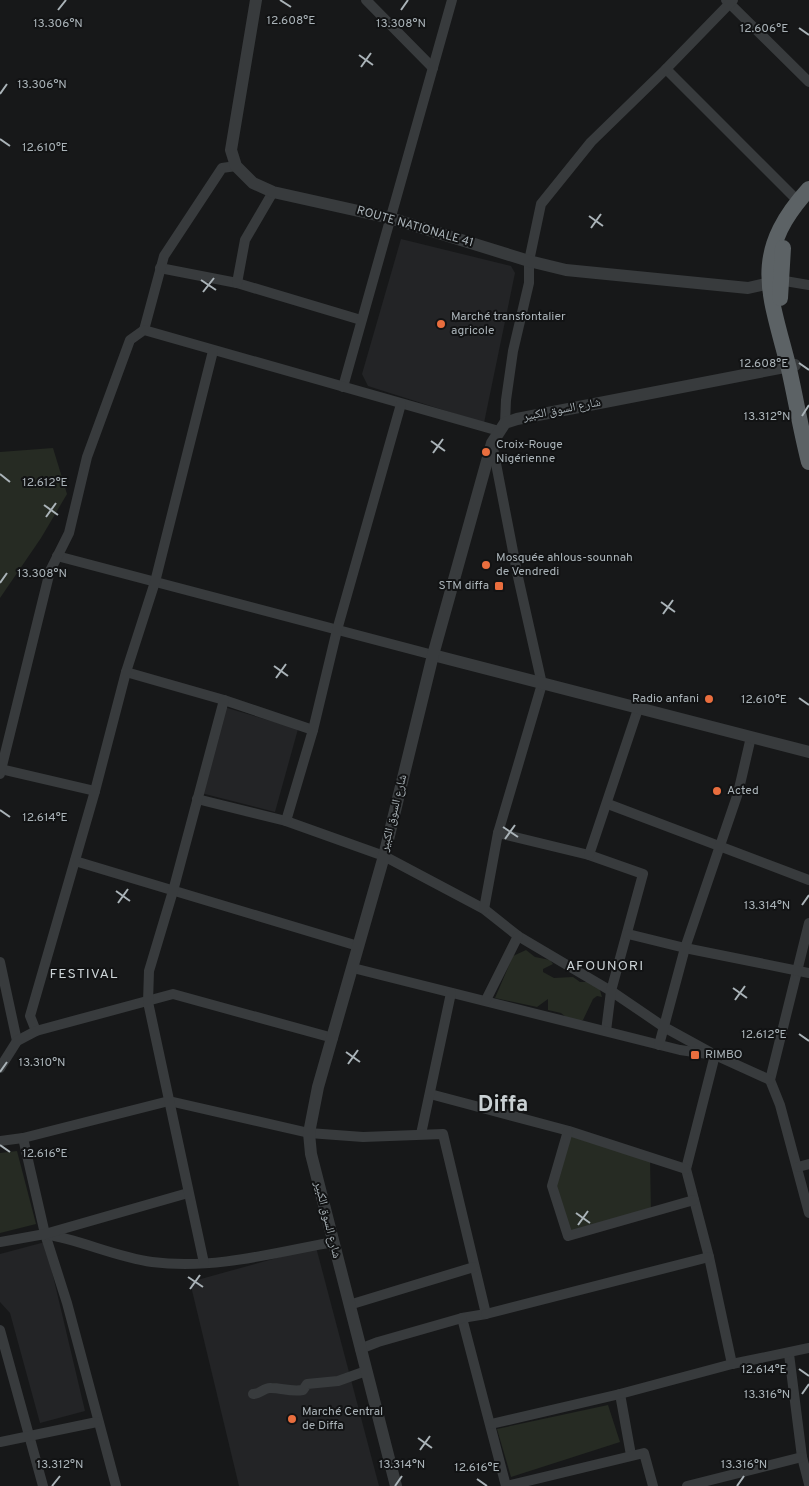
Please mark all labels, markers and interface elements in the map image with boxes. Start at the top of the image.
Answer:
text: 12.608°E [267,13,315,29]
text: 13.306°N [33,16,83,32]
text: 13.308°N [376,16,426,32]
text: 12.606°E [740,21,788,37]
text: 13.306°N [17,77,67,93]
text: 12.610°E [22,140,68,156]
street label: ROUTE NATIONALE 41 [355,203,475,251]
place label: Marché transfontalier agricole [451,309,566,339]
marker: Marché transfontalier agricole [435,318,447,330]
text: 12.608°E [740,356,788,372]
street label: شارع السوق الكبير [521,395,602,426]
text: 13.312°N [744,409,790,425]
place label: Croix-Rouge Nigérienne [496,437,563,467]
marker: Croix-Rouge Nigérienne [480,446,492,458]
text: 12.612°E [22,475,68,491]
place label: Mosquée ahlous-sounnah de Vendredi [496,550,633,580]
marker: Mosquée ahlous-sounnah de Vendredi [480,559,492,571]
text: 13.308°N [17,566,67,582]
place label: STM diffa [438,578,489,594]
marker: STM diffa [493,580,505,592]
place label: Radio anfani [632,691,699,707]
text: 12.610°E [741,692,787,708]
marker: Radio anfani [703,693,715,705]
street label: شارع السوق الكبير [376,773,411,854]
place label: Acted [727,783,759,799]
marker: Acted [711,785,723,797]
text: 12.614°E [22,810,68,826]
text: 13.314°N [744,898,790,914]
district label: AFOUNORI [566,958,644,975]
district label: FESTIVAL [49,966,119,983]
text: 12.612°E [741,1027,787,1043]
place label: RIMBO [705,1047,743,1063]
marker: RIMBO [689,1049,701,1061]
text: 13.310°N [18,1055,66,1071]
district label: Diffa [478,1092,528,1119]
text: 12.616°E [22,1146,68,1162]
street label: شارع السوق الكبير [309,1179,344,1260]
text: 12.614°E [741,1362,787,1378]
text: 13.316°N [744,1387,790,1403]
place label: Marché Central de Diffa [302,1404,383,1434]
marker: Marché Central de Diffa [286,1413,298,1425]
text: 13.312°N [37,1457,83,1473]
text: 13.314°N [379,1457,425,1473]
text: 13.316°N [721,1457,767,1473]
text: 12.616°E [454,1460,500,1476]

